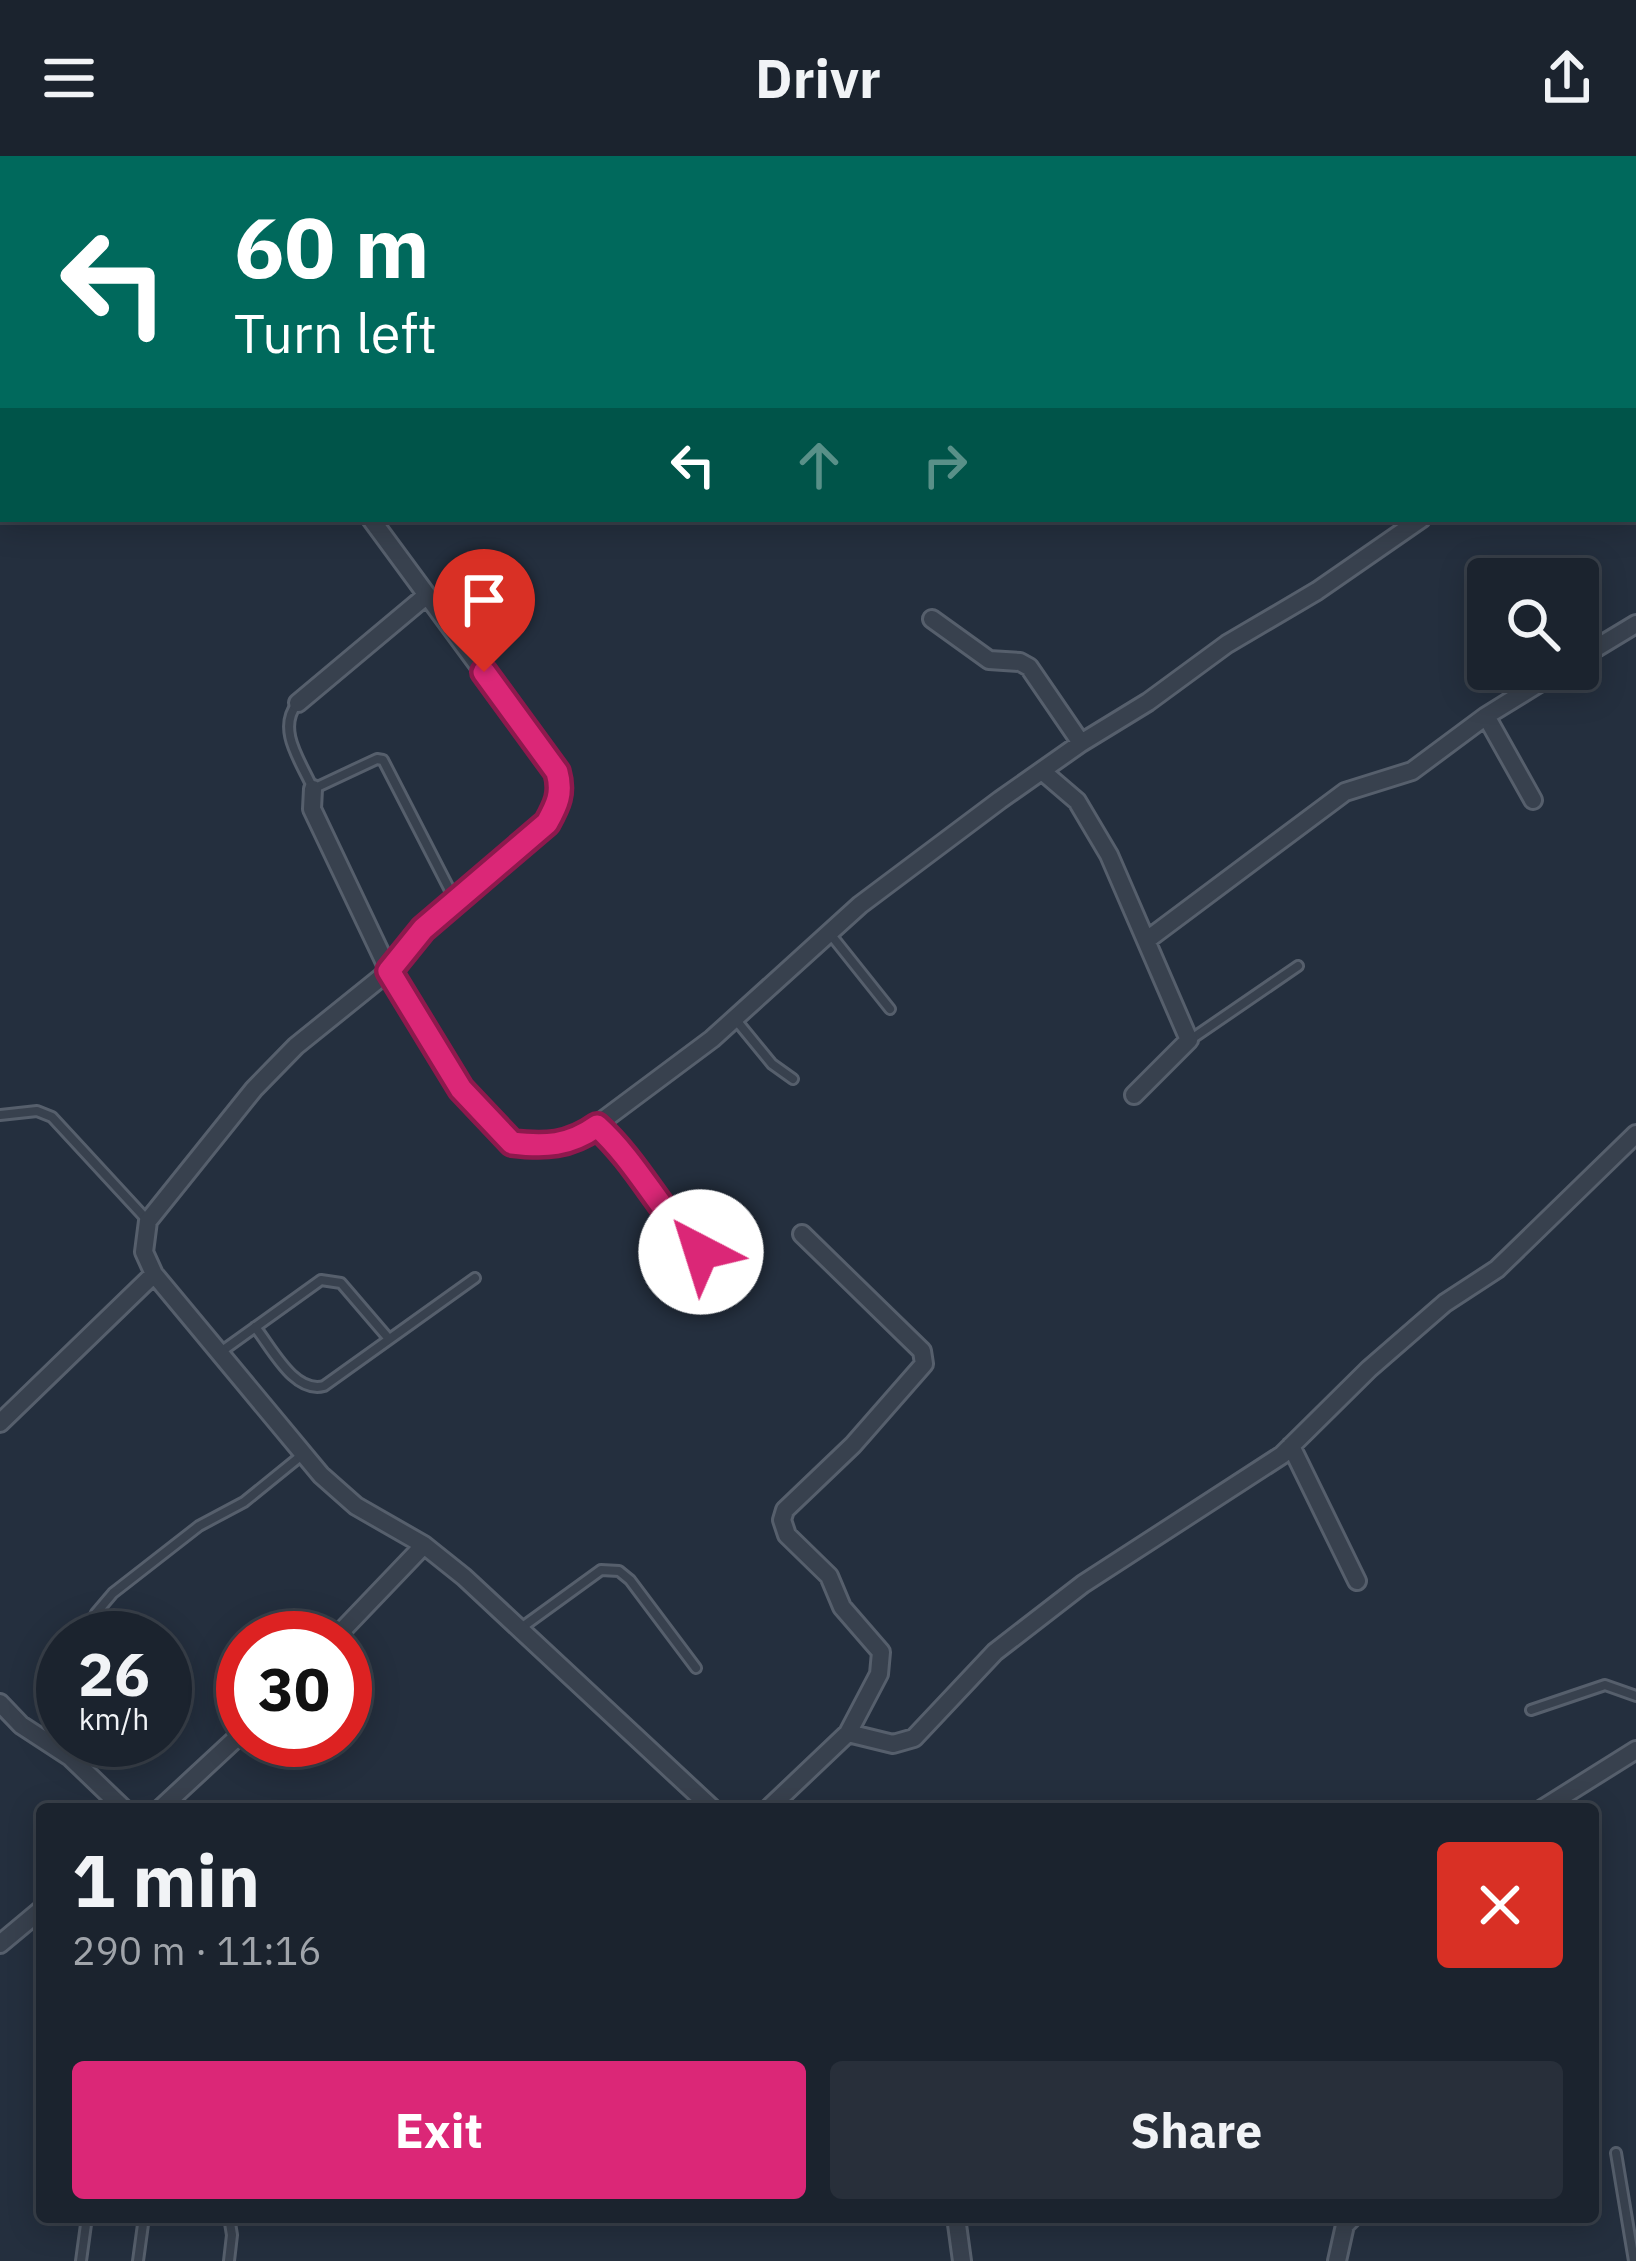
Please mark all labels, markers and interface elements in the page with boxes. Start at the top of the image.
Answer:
text: Drivr [755,43,881,113]
icon: menu [36,45,102,111]
icon: share [1534,45,1600,111]
text: 60 m [234,192,430,301]
icon: left [36,204,192,360]
text: Turn left [234,298,437,368]
icon: left [660,432,726,498]
icon: ahead [786,432,852,498]
icon: right [912,432,978,498]
pin [433,549,535,672]
map controls [1467,558,1599,690]
button: search [1467,558,1599,690]
icon: arrive [451,567,517,633]
position arrow [638,1189,764,1315]
speed limit sign: 30 [216,1611,372,1767]
text: 26 [78,1634,150,1713]
text: km/h [79,1699,149,1738]
text: 1 min [72,1833,260,1927]
button: close [1437,1842,1563,1968]
text: 290 m · 11:16 [72,1925,322,1976]
button: Exit [72,2061,806,2199]
button: Share [830,2061,1563,2199]

